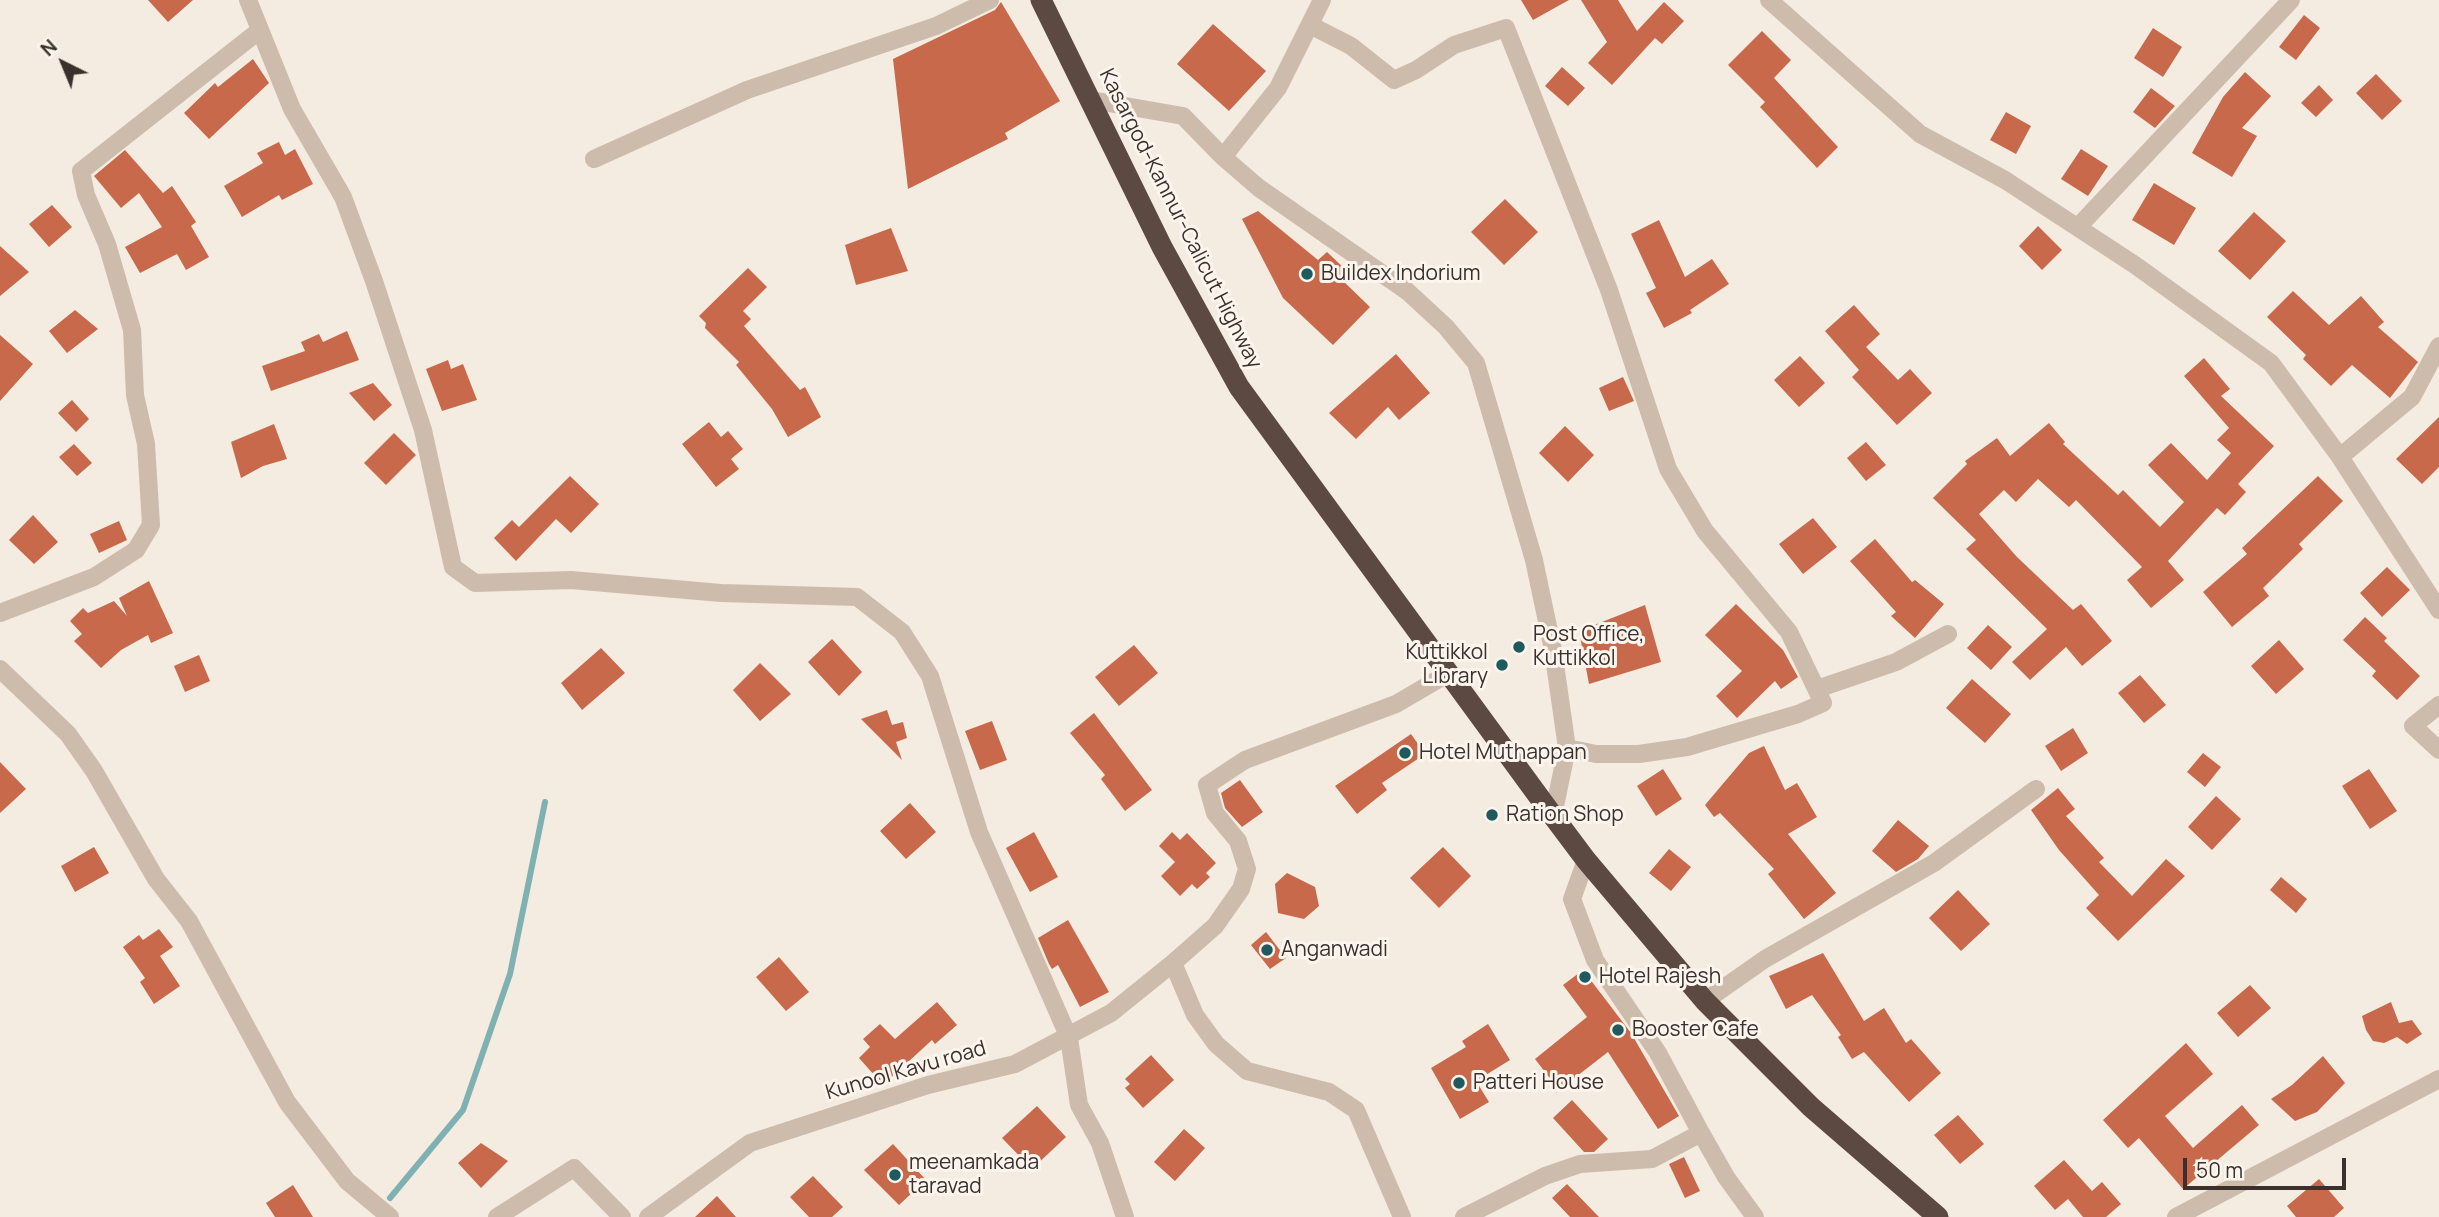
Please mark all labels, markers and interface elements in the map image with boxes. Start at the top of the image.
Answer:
north arrow [28,28,98,98]
text: N [35,33,63,62]
street label: Kasargod-Kannur-Calicut Highway [1093,65,1267,373]
place label: Buildex Indorium [1321,261,1481,287]
marker: Buildex Indorium [1299,266,1315,282]
place label: Post Office, Kuttikkol [1533,622,1645,672]
marker: Post Office, Kuttikkol [1511,639,1527,655]
place label: Kuttikkol Library [1405,640,1488,690]
marker: Kuttikkol Library [1494,657,1510,673]
place label: Hotel Muthappan [1419,740,1587,766]
marker: Hotel Muthappan [1397,745,1413,761]
place label: Ration Shop [1506,802,1624,828]
marker: Ration Shop [1484,807,1500,823]
place label: Anganwadi [1281,937,1388,963]
marker: Anganwadi [1259,942,1275,958]
place label: Hotel Rajesh [1599,964,1721,990]
marker: Hotel Rajesh [1577,969,1593,985]
place label: Booster Cafe [1632,1017,1759,1043]
marker: Booster Cafe [1610,1022,1626,1038]
street label: Kunool Kavu road [823,1036,989,1106]
place label: Patteri House [1473,1070,1604,1096]
marker: Patteri House [1451,1075,1467,1091]
scale bar [2187,1144,2350,1188]
place label: meenamkada taravad [909,1150,1039,1200]
text: 50 m [2196,1156,2243,1184]
marker: meenamkada taravad [887,1167,903,1183]

